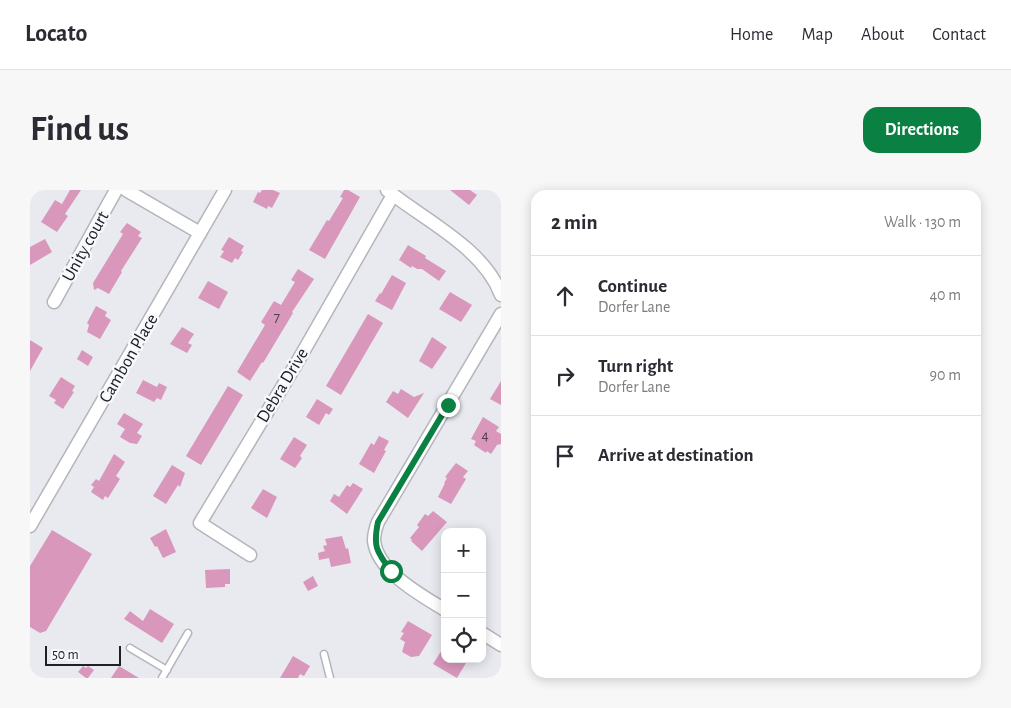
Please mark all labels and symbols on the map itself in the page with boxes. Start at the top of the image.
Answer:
street label: Unity court [59,208,113,285]
house number: 7 [274,310,280,325]
street label: Cambon Place [96,311,162,406]
street label: Debra Drive [254,345,312,426]
route end [437,394,460,417]
house number: 4 [481,428,489,443]
route start [380,560,403,583]
scale bar [45,643,121,666]

